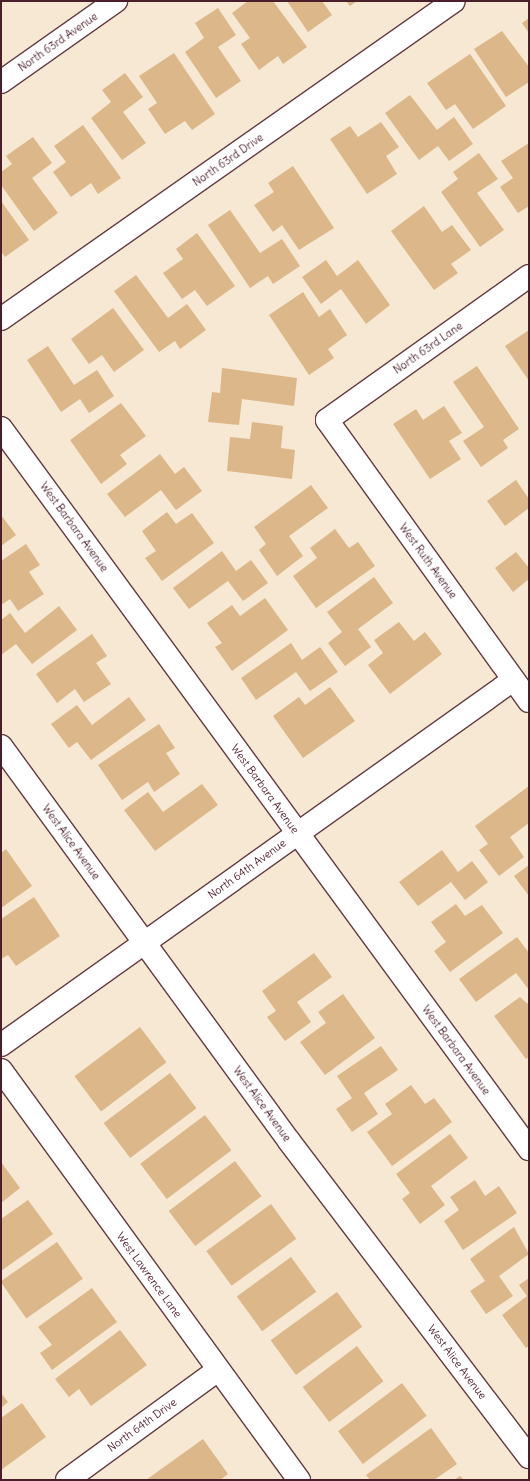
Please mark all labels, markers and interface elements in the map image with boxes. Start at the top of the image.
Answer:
street label: North 63rd Avenue [16,10,100,74]
street label: North 63rd Drive [190,131,266,189]
street label: North 63rd Lane [391,319,465,377]
street label: West Barbara Avenue [37,480,111,574]
street label: West Ruth Avenue [396,521,460,601]
street label: West Barbara Avenue [228,742,302,836]
street label: West Alice Avenue [39,802,103,882]
street label: North 64th Avenue [205,836,289,902]
street label: West Barbara Avenue [419,1003,493,1097]
street label: West Alice Avenue [230,1064,294,1144]
street label: West Lawrence Lane [114,1230,184,1320]
street label: West Alice Avenue [425,1322,489,1402]
street label: North 64th Drive [105,1395,179,1455]

